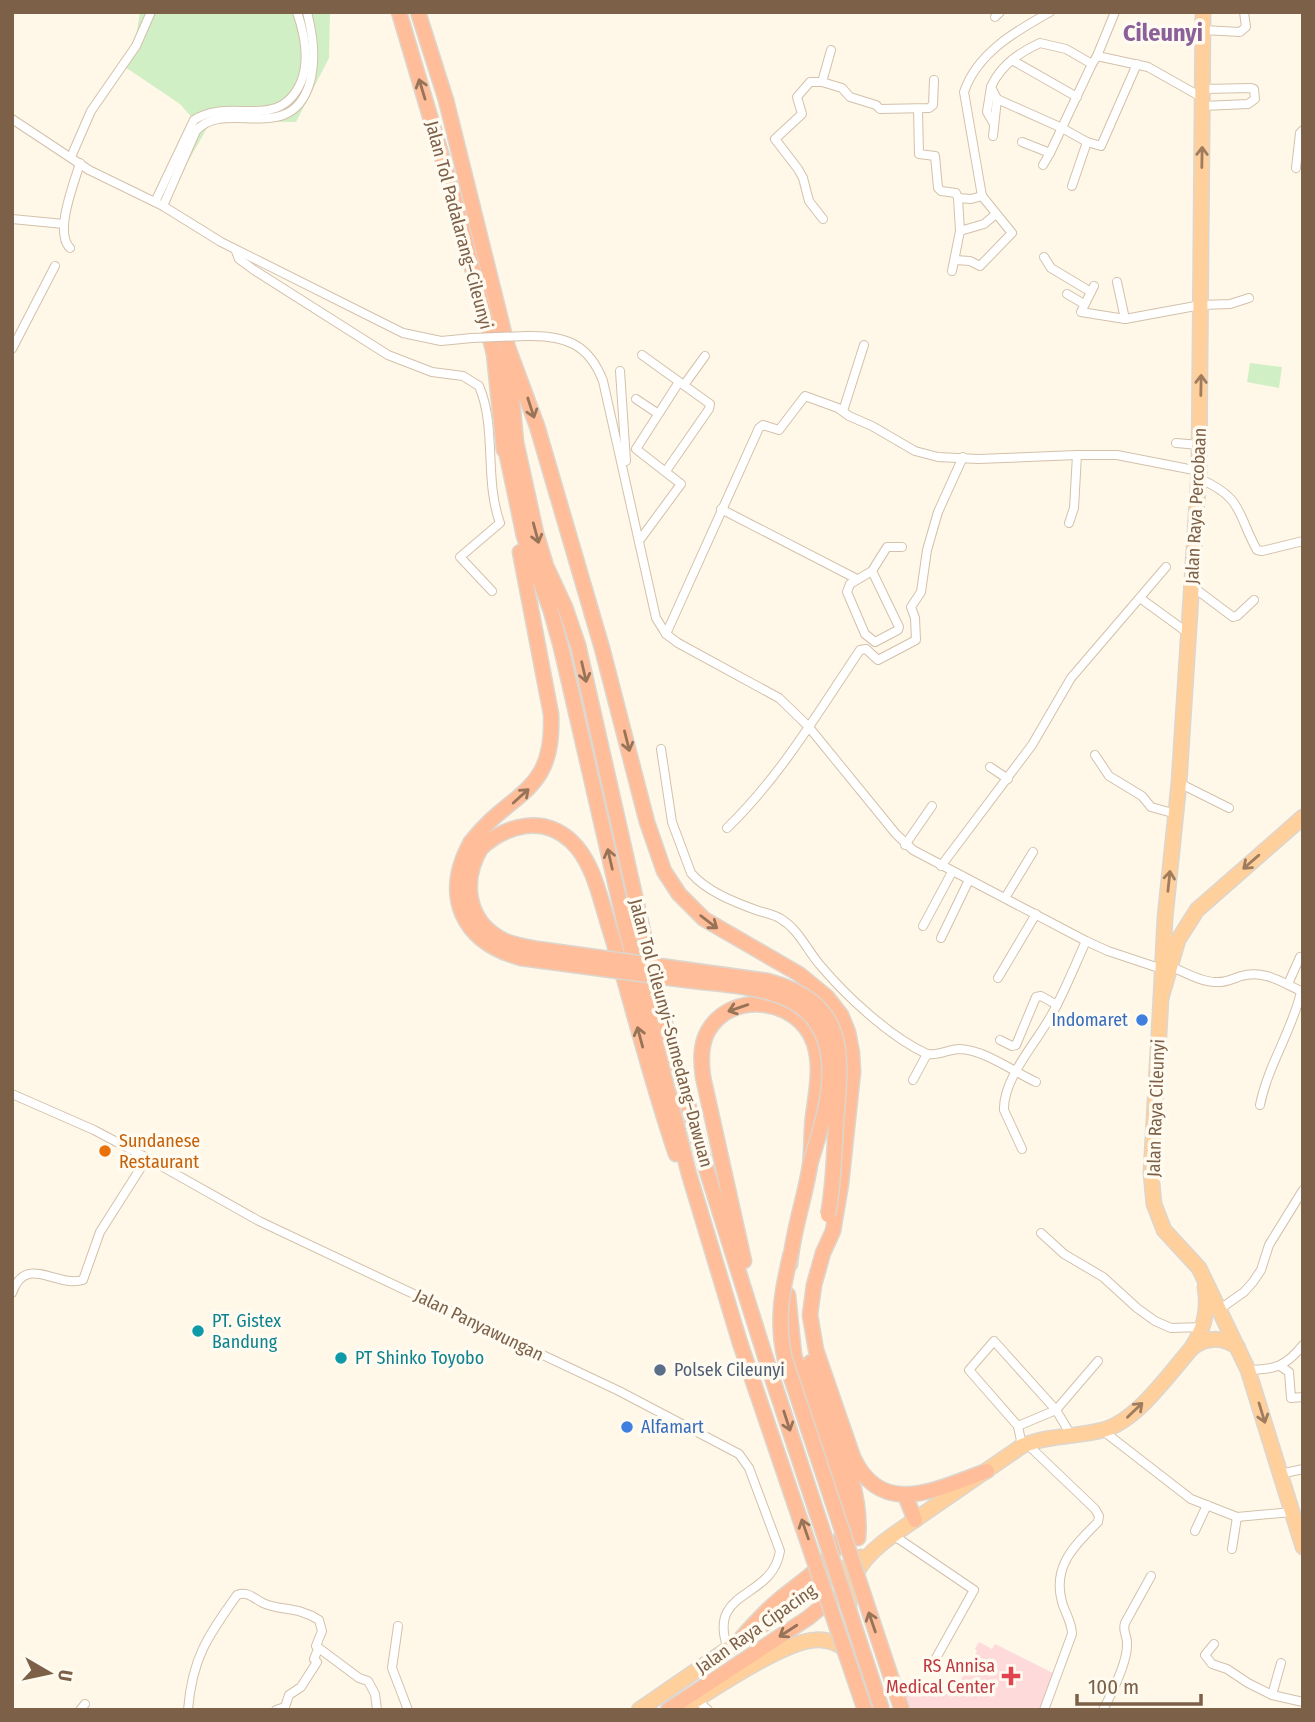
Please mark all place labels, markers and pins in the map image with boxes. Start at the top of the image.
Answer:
place label: Indomaret [1051,1009,1128,1031]
marker: Indomaret [1134,1012,1150,1028]
place label: Sundanese Restaurant [119,1130,200,1173]
marker: Sundanese Restaurant [97,1143,113,1159]
place label: PT. Gistex Bandung [212,1310,281,1353]
marker: PT. Gistex Bandung [190,1323,206,1339]
place label: PT Shinko Toyobo [355,1347,484,1369]
marker: PT Shinko Toyobo [333,1350,349,1366]
place label: Polsek Cileunyi [674,1359,785,1381]
marker: Polsek Cileunyi [652,1362,668,1378]
place label: Alfamart [641,1416,704,1438]
marker: Alfamart [619,1419,635,1435]
place label: RS Annisa Medical Center [886,1655,996,1698]
marker: RS Annisa Medical Center [1001,1666,1021,1686]

